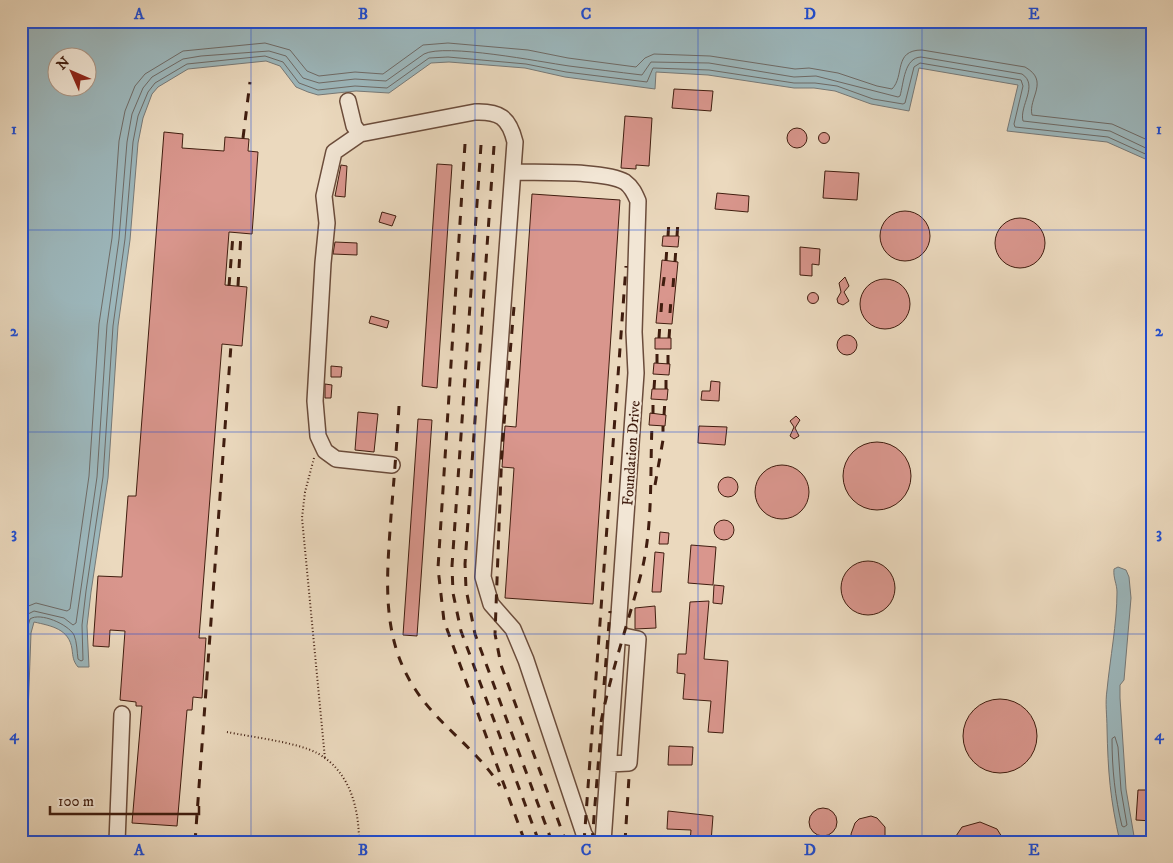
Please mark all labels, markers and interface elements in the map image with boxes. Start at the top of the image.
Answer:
text: A [133,4,145,24]
text: B [358,4,368,24]
text: C [581,4,591,24]
text: D [804,4,816,24]
text: E [1028,4,1040,24]
north arrow [48,48,98,98]
text: N [53,53,74,74]
text: 1 [11,119,17,139]
text: 1 [1156,119,1162,139]
text: 2 [10,321,19,341]
text: 2 [1155,321,1164,341]
street label: Foundation Drive [618,400,645,506]
text: 3 [11,523,17,543]
text: 3 [1156,523,1162,543]
text: 4 [8,725,19,745]
text: 4 [1153,725,1164,745]
scale bar [50,783,199,815]
text: 100 m [58,792,94,811]
text: A [133,840,145,860]
text: B [358,840,368,860]
text: C [581,840,591,860]
text: D [804,840,816,860]
text: E [1028,840,1040,860]

